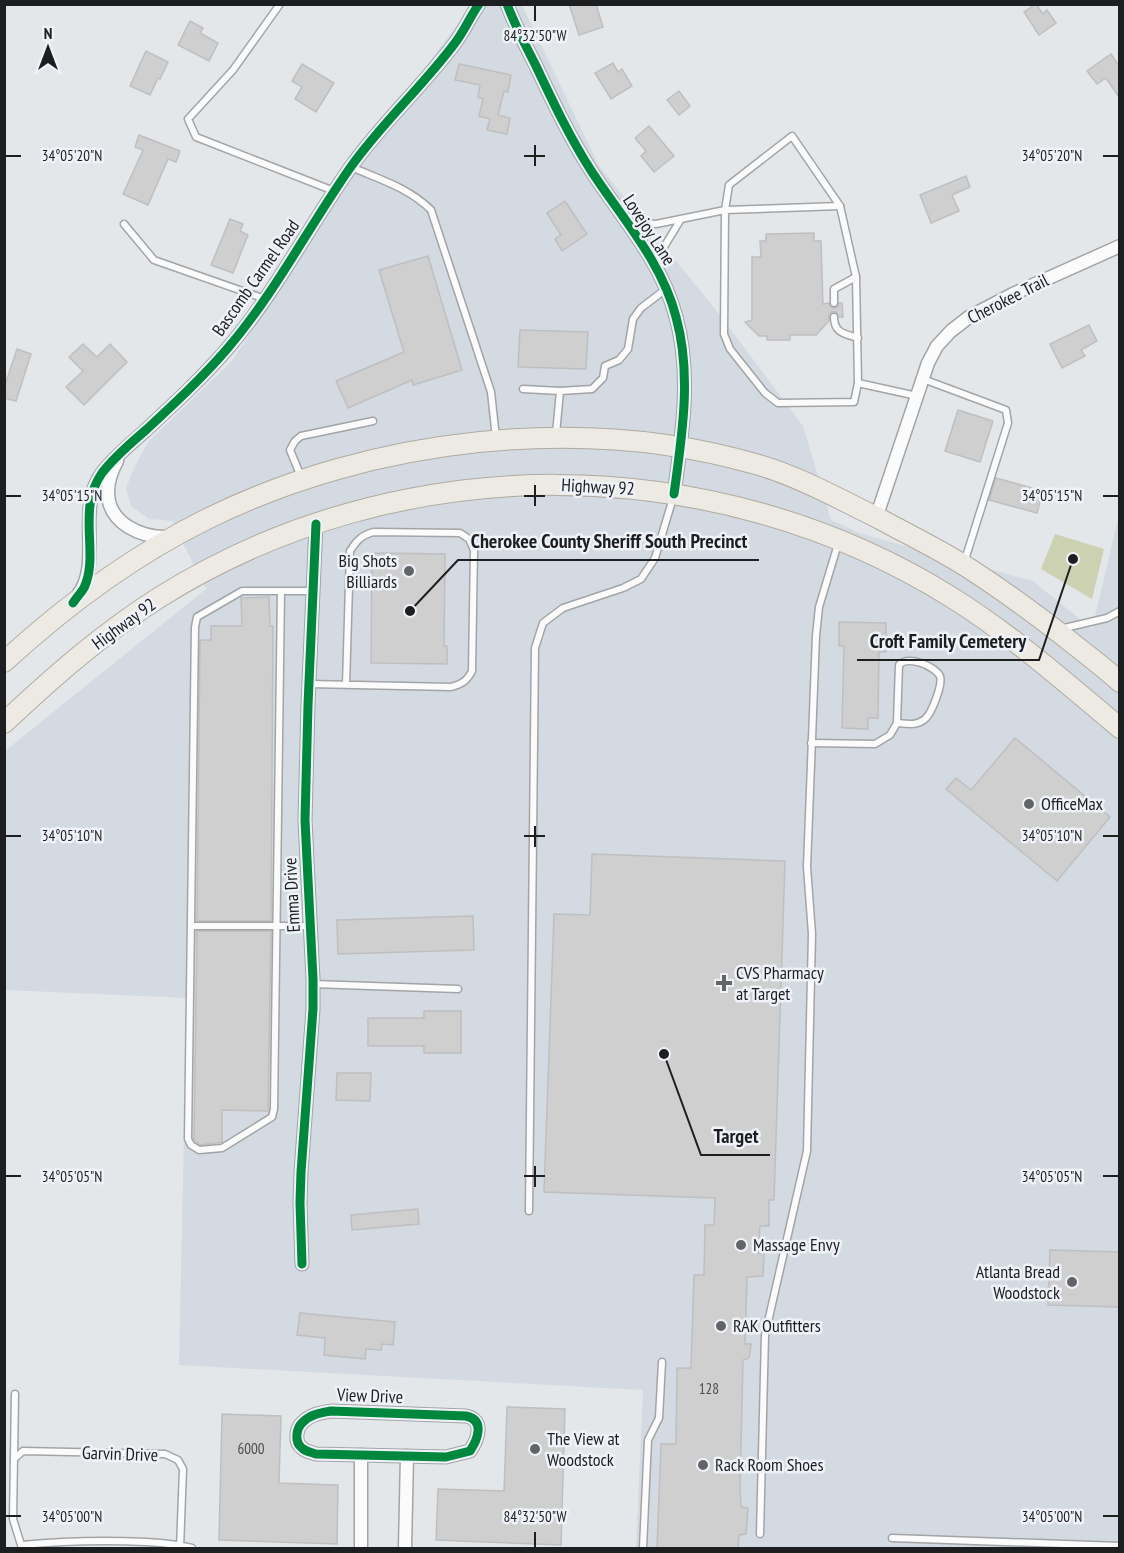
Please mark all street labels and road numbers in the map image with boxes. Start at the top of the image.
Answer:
street label: Lovejoy Lane [618,190,681,270]
street label: Bascomb Carmel Road [207,215,304,340]
street label: Cherokee Trail [963,268,1053,329]
street label: Highway 92 [561,473,635,500]
street label: Highway 92 [87,593,160,654]
street label: Emma Drive [278,857,305,933]
street label: View Drive [335,1383,404,1408]
street label: Garvin Drive [81,1441,159,1466]

